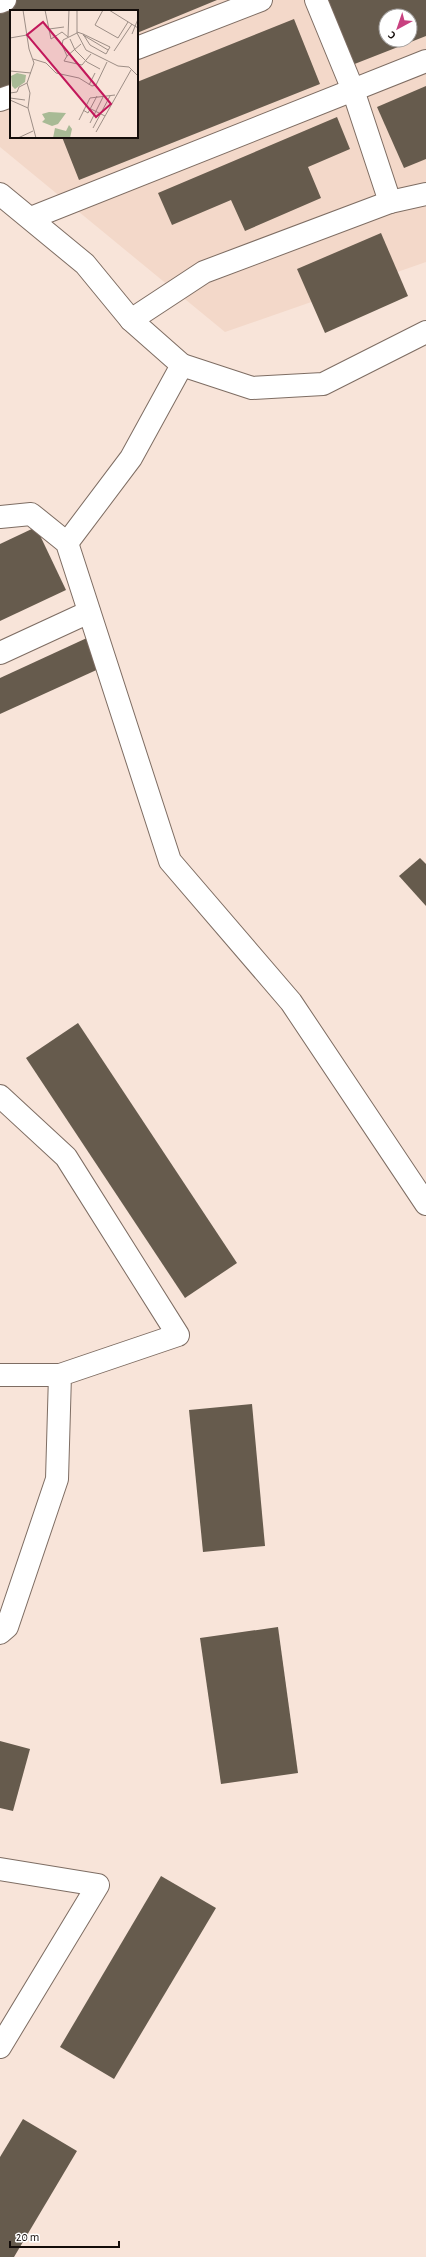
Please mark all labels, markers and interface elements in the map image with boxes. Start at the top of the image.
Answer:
north arrow [378,8,418,48]
inset map [10,10,138,138]
text: С [386,29,398,41]
scale bar [10,2223,119,2249]
text: 20 m [16,2231,39,2243]

